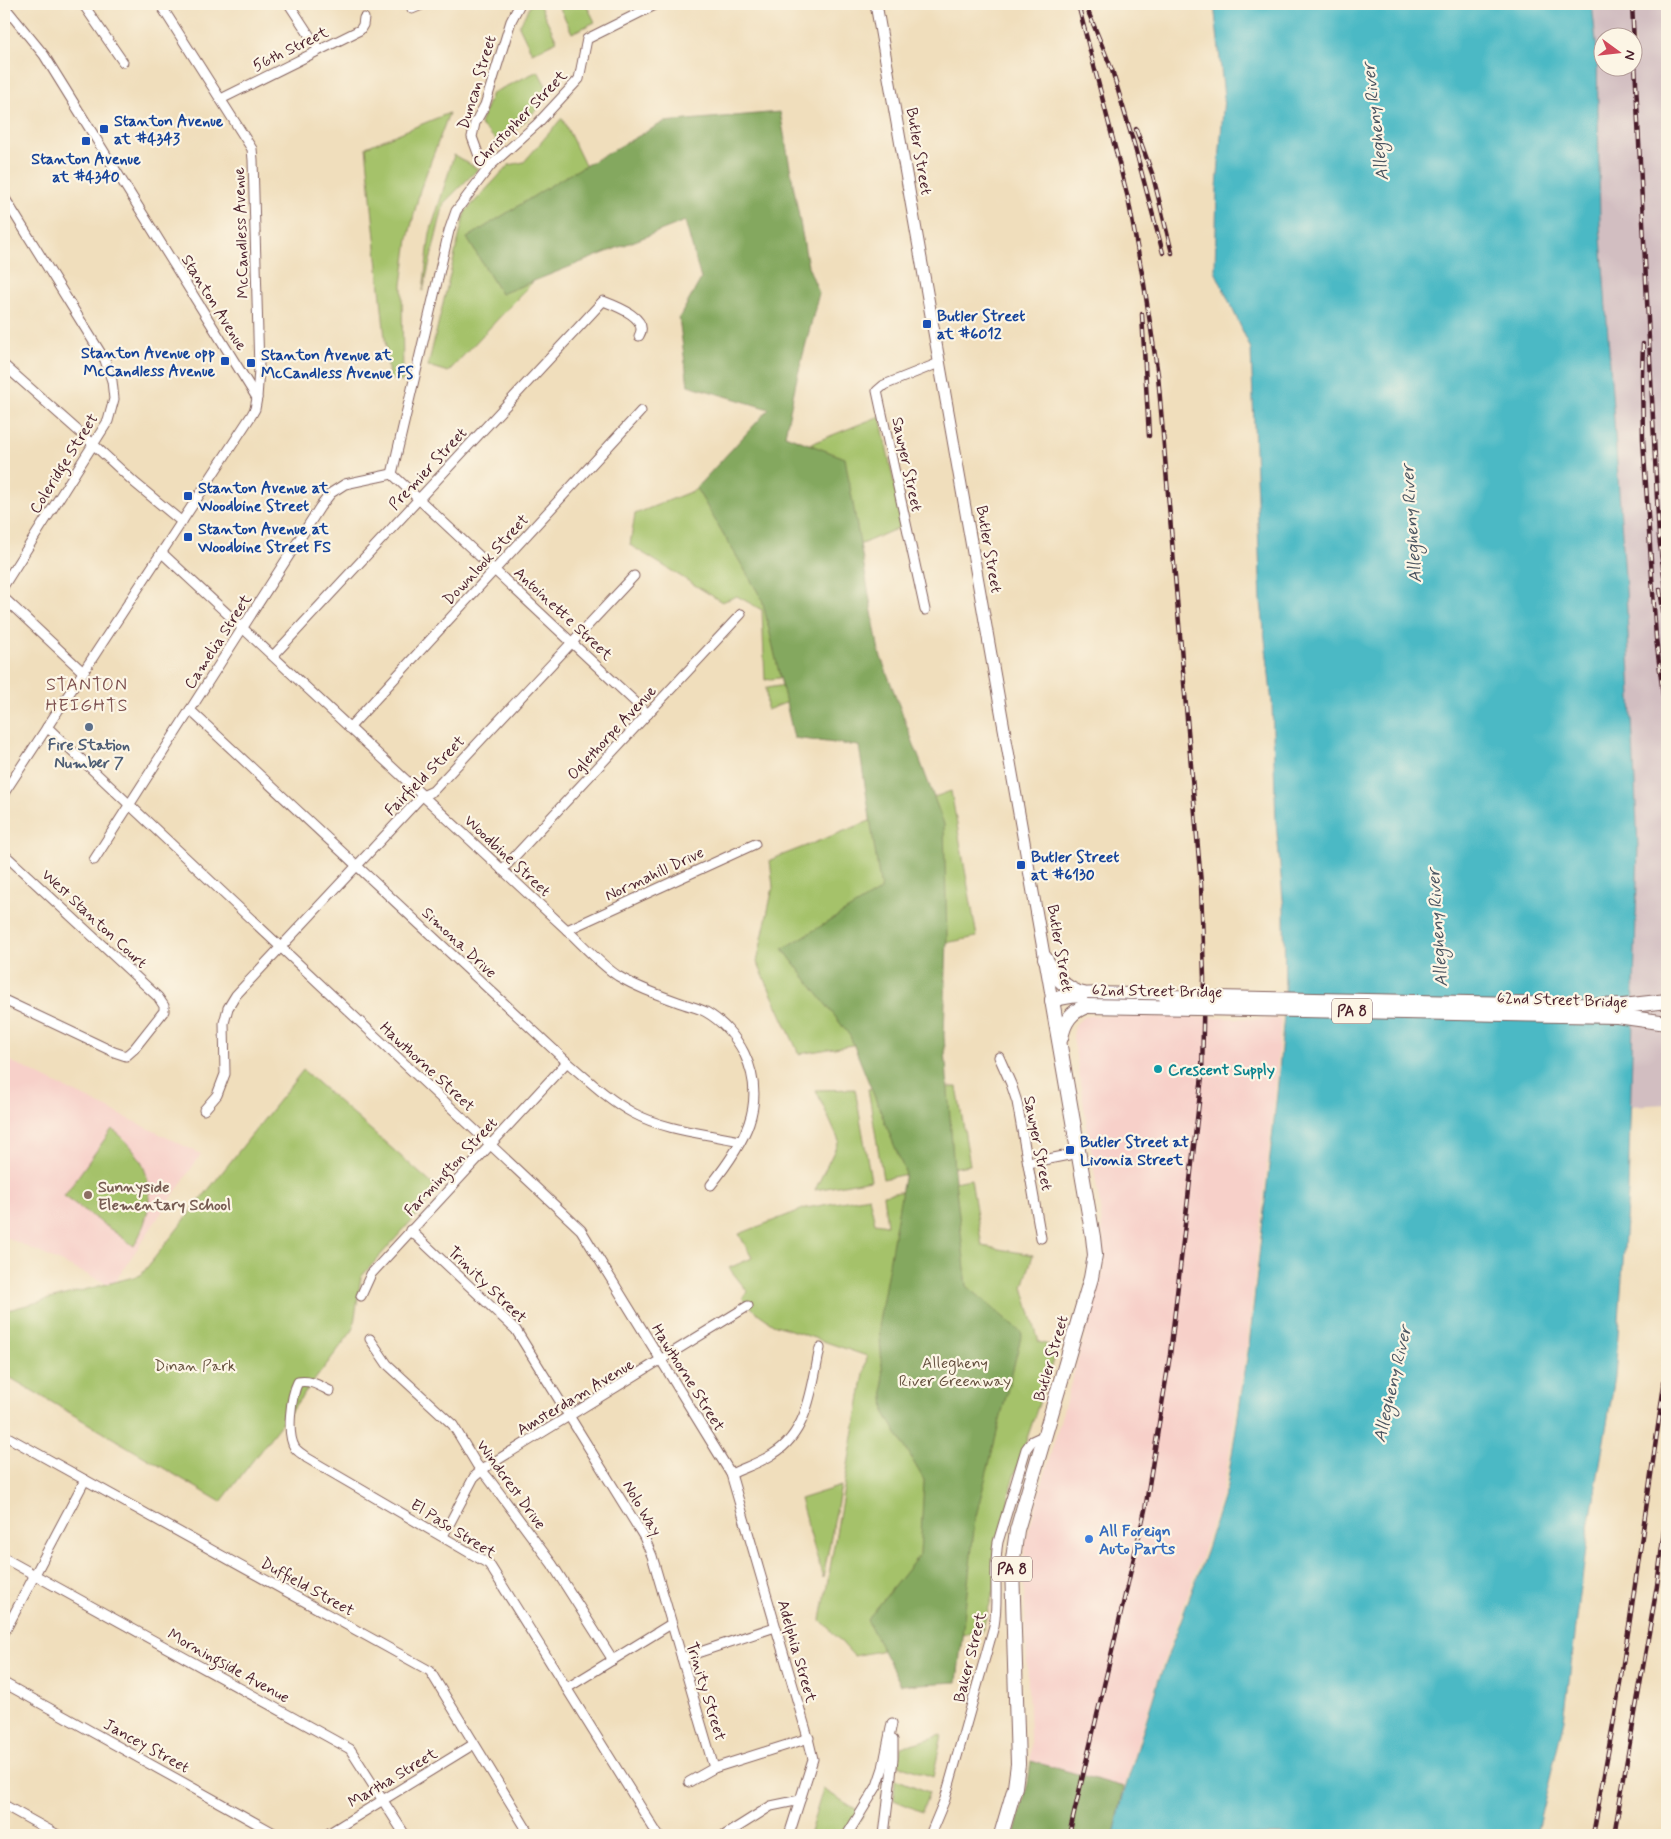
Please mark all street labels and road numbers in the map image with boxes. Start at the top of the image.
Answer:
street label: 56th Street [249,22,333,77]
street label: Duncan Street [453,33,502,132]
street label: Christopher Street [468,65,572,172]
street label: Butler Street [901,106,937,197]
street label: McCandless Avenue [229,166,254,299]
street label: Stanton Avenue [176,251,252,355]
street label: Coleridge Street [25,409,105,518]
street label: Sawyer Street [886,415,927,514]
street label: Premier Street [384,423,472,515]
street label: Butler Street [971,504,1007,595]
street label: Downlook Street [439,510,534,610]
street label: Antoinette Street [509,563,617,666]
street label: Camelia Street [180,590,257,694]
street label: Oglethorpe Avenue [563,681,662,785]
street label: Fairfield Street [380,731,470,821]
street label: Woodbine Street [459,811,555,902]
street label: Normahill Drive [602,842,708,906]
street label: West Stanton Court [37,865,151,974]
street label: Simona Drive [417,903,501,983]
street label: Butler Street [1042,903,1078,994]
street label: 62nd Street Bridge [1091,980,1223,1003]
street label: 62nd Street Bridge [1496,988,1628,1013]
road number: PA 8 [1332,998,1372,1024]
street label: Hawthorne Street [375,1018,479,1117]
street label: Sawyer Street [1018,1094,1057,1193]
street label: Farmington Street [400,1113,503,1222]
street label: Trinity Street [443,1242,531,1328]
street label: Butler Street [1029,1313,1074,1404]
street label: Hawthorne Street [646,1320,729,1436]
street label: Amsterdam Avenue [513,1354,639,1441]
street label: Windcrest Drive [471,1436,550,1534]
street label: Nolo Way [617,1477,666,1540]
street label: El Paso Street [406,1495,500,1564]
street label: Duffield Street [257,1553,358,1622]
road number: PA 8 [992,1556,1032,1582]
street label: Adelphia Street [772,1598,821,1706]
street label: Baker Street [949,1610,992,1705]
street label: Morningside Avenue [163,1624,293,1709]
street label: Trinity Street [681,1639,731,1744]
street label: Jancey Street [100,1714,193,1779]
street label: Martha Street [344,1743,442,1813]

